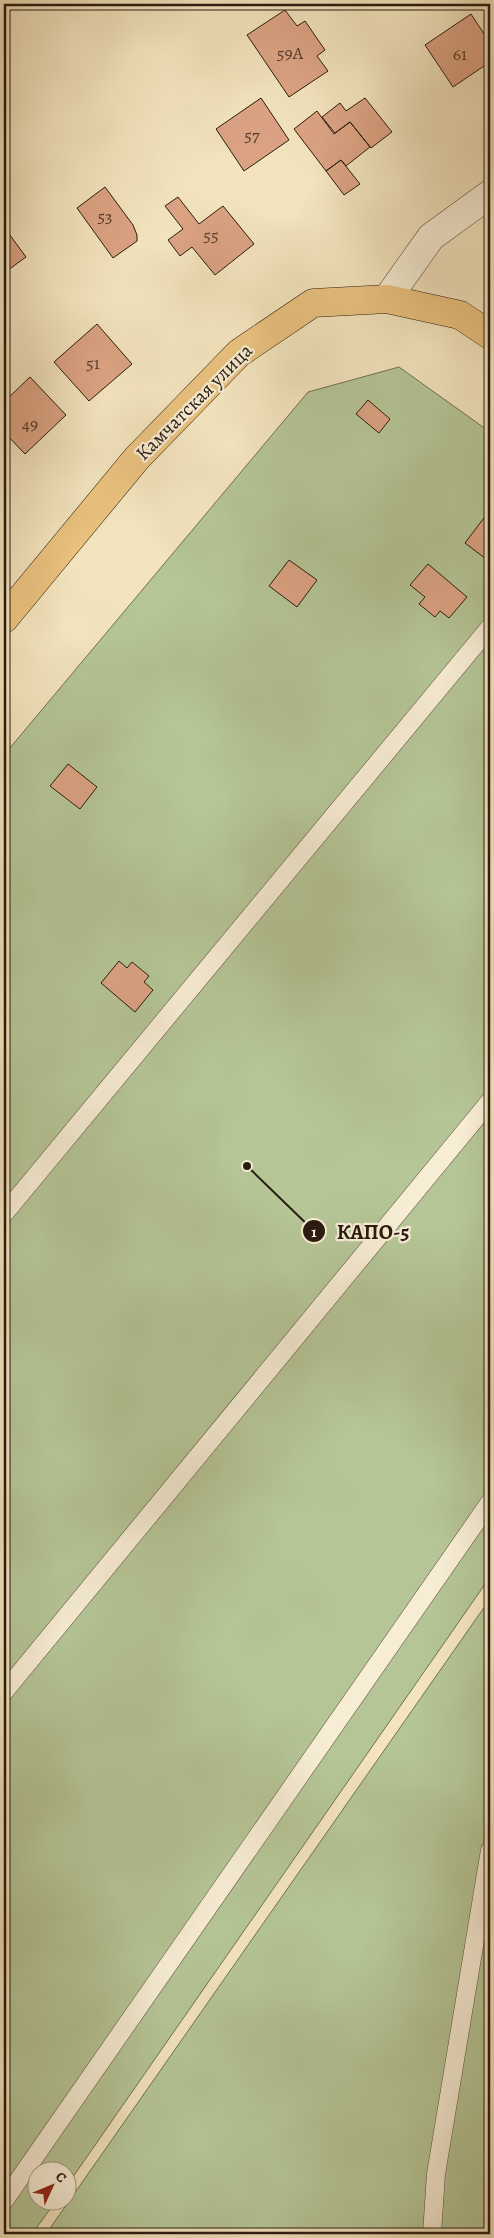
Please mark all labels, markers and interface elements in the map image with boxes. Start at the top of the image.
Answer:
house number: 59А [277,41,304,65]
house number: 61 [453,42,467,66]
house number: 57 [244,123,260,147]
house number: 53 [97,204,113,228]
house number: 55 [203,223,219,247]
street label: Камчатская улица [130,337,259,466]
house number: 51 [86,351,100,375]
house number: 49 [22,412,38,436]
callout: КАПО-5 [302,1213,419,1249]
text: КАПО-5 [337,1218,409,1246]
text: 1 [311,1222,317,1242]
north arrow [28,2160,78,2210]
text: С [51,2168,71,2187]

